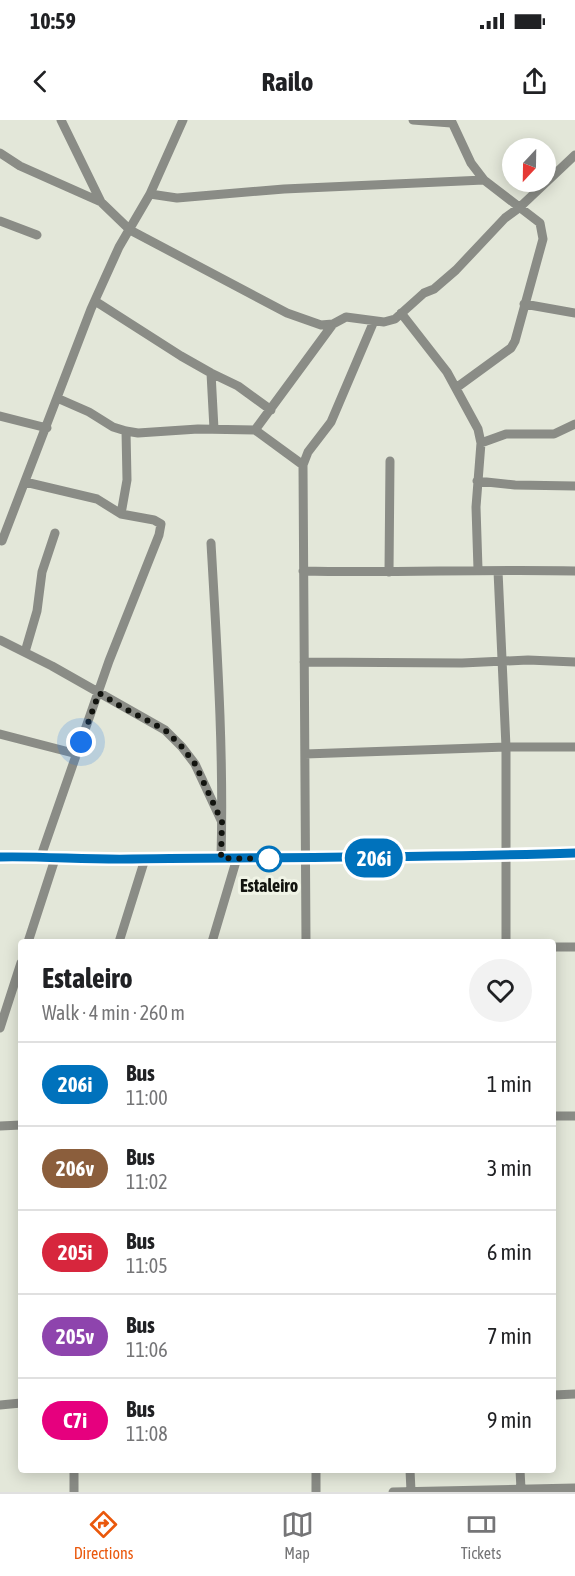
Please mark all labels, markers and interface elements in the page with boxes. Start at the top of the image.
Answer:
text: 10:59 [30,8,76,34]
icon: back [24,65,57,98]
icon: share [518,65,551,98]
text: Railo [262,66,313,97]
north arrow [502,138,556,192]
map controls [502,138,556,192]
your location [66,727,96,757]
line badge: 206i [332,838,416,878]
marker: Estaleiro [256,846,282,872]
text: 206i [357,846,391,870]
place label: Estaleiro [240,875,298,896]
button: heart [469,959,532,1022]
text: Estaleiro [42,962,133,994]
text: Walk · 4 min · 260 m [42,1001,185,1024]
text: Bus [126,1060,155,1086]
text: 1 min [487,1071,532,1097]
text: 206i [58,1072,92,1096]
text: 11:00 [126,1086,168,1109]
text: Bus [126,1144,155,1170]
text: 3 min [487,1155,532,1181]
text: 206v [56,1156,94,1180]
text: 11:02 [126,1170,168,1193]
text: Bus [126,1228,155,1254]
text: 6 min [487,1239,532,1265]
text: 205i [58,1240,92,1264]
text: 11:05 [126,1254,168,1277]
text: Bus [126,1312,155,1338]
text: 7 min [487,1323,532,1349]
text: 205v [56,1324,94,1348]
text: 11:06 [126,1338,168,1361]
text: Bus [126,1396,155,1422]
text: 9 min [487,1407,532,1433]
text: C7i [63,1408,87,1432]
text: 11:08 [126,1422,168,1445]
tab: Directions [74,1508,133,1562]
tab: Map [281,1508,314,1562]
tab: Tickets [461,1508,501,1562]

